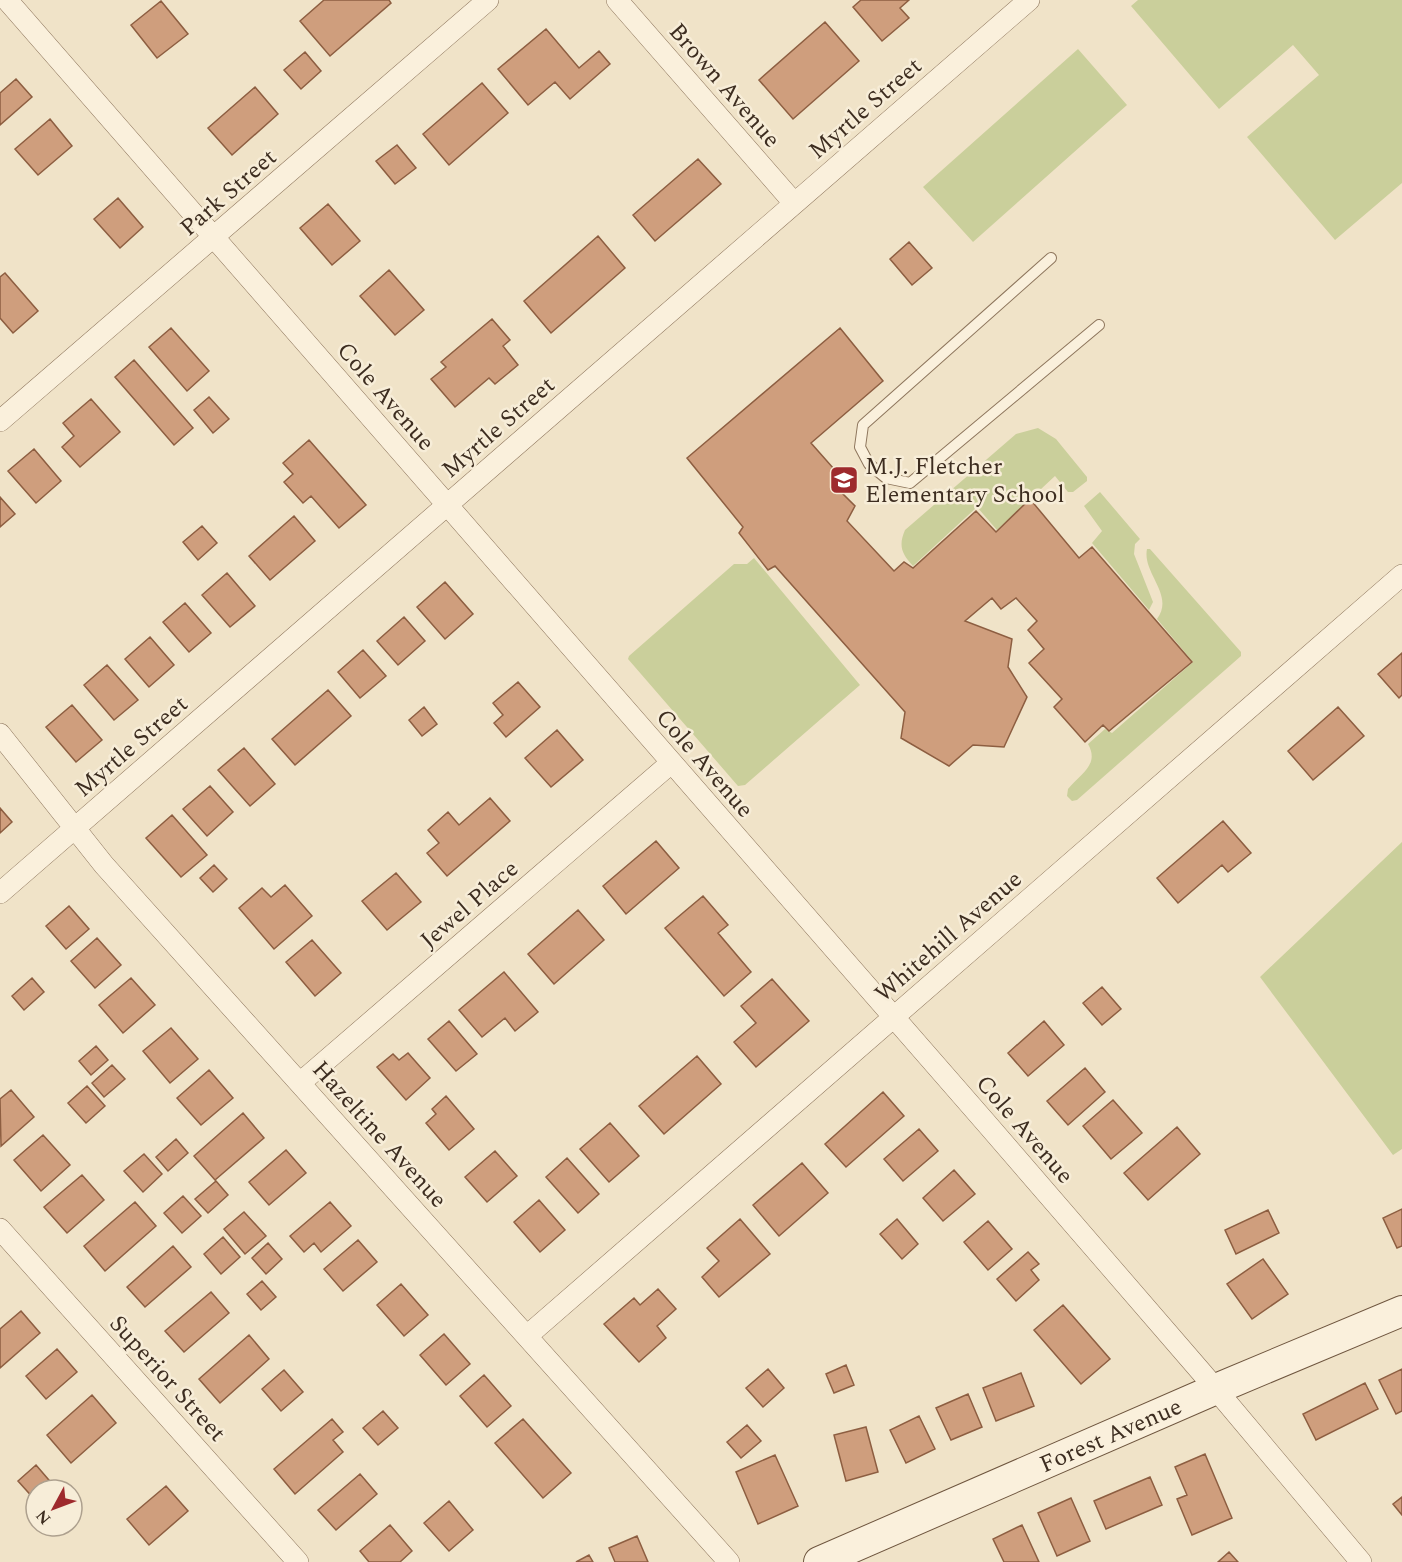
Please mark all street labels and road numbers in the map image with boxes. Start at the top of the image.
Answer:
street label: Brown Avenue [660,15,789,156]
street label: Myrtle Street [801,49,930,168]
street label: Park Street [172,140,285,245]
street label: Cole Avenue [328,334,443,459]
street label: Myrtle Street [434,368,563,487]
street label: Myrtle Street [67,687,196,806]
street label: Cole Avenue [647,701,762,826]
street label: Jewel Place [412,852,527,958]
street label: Whitehill Avenue [867,862,1031,1011]
street label: Hazeltine Avenue [303,1053,455,1216]
street label: Cole Avenue [967,1067,1082,1192]
street label: Superior Street [100,1307,234,1450]
street label: Forest Avenue [1034,1389,1188,1483]

